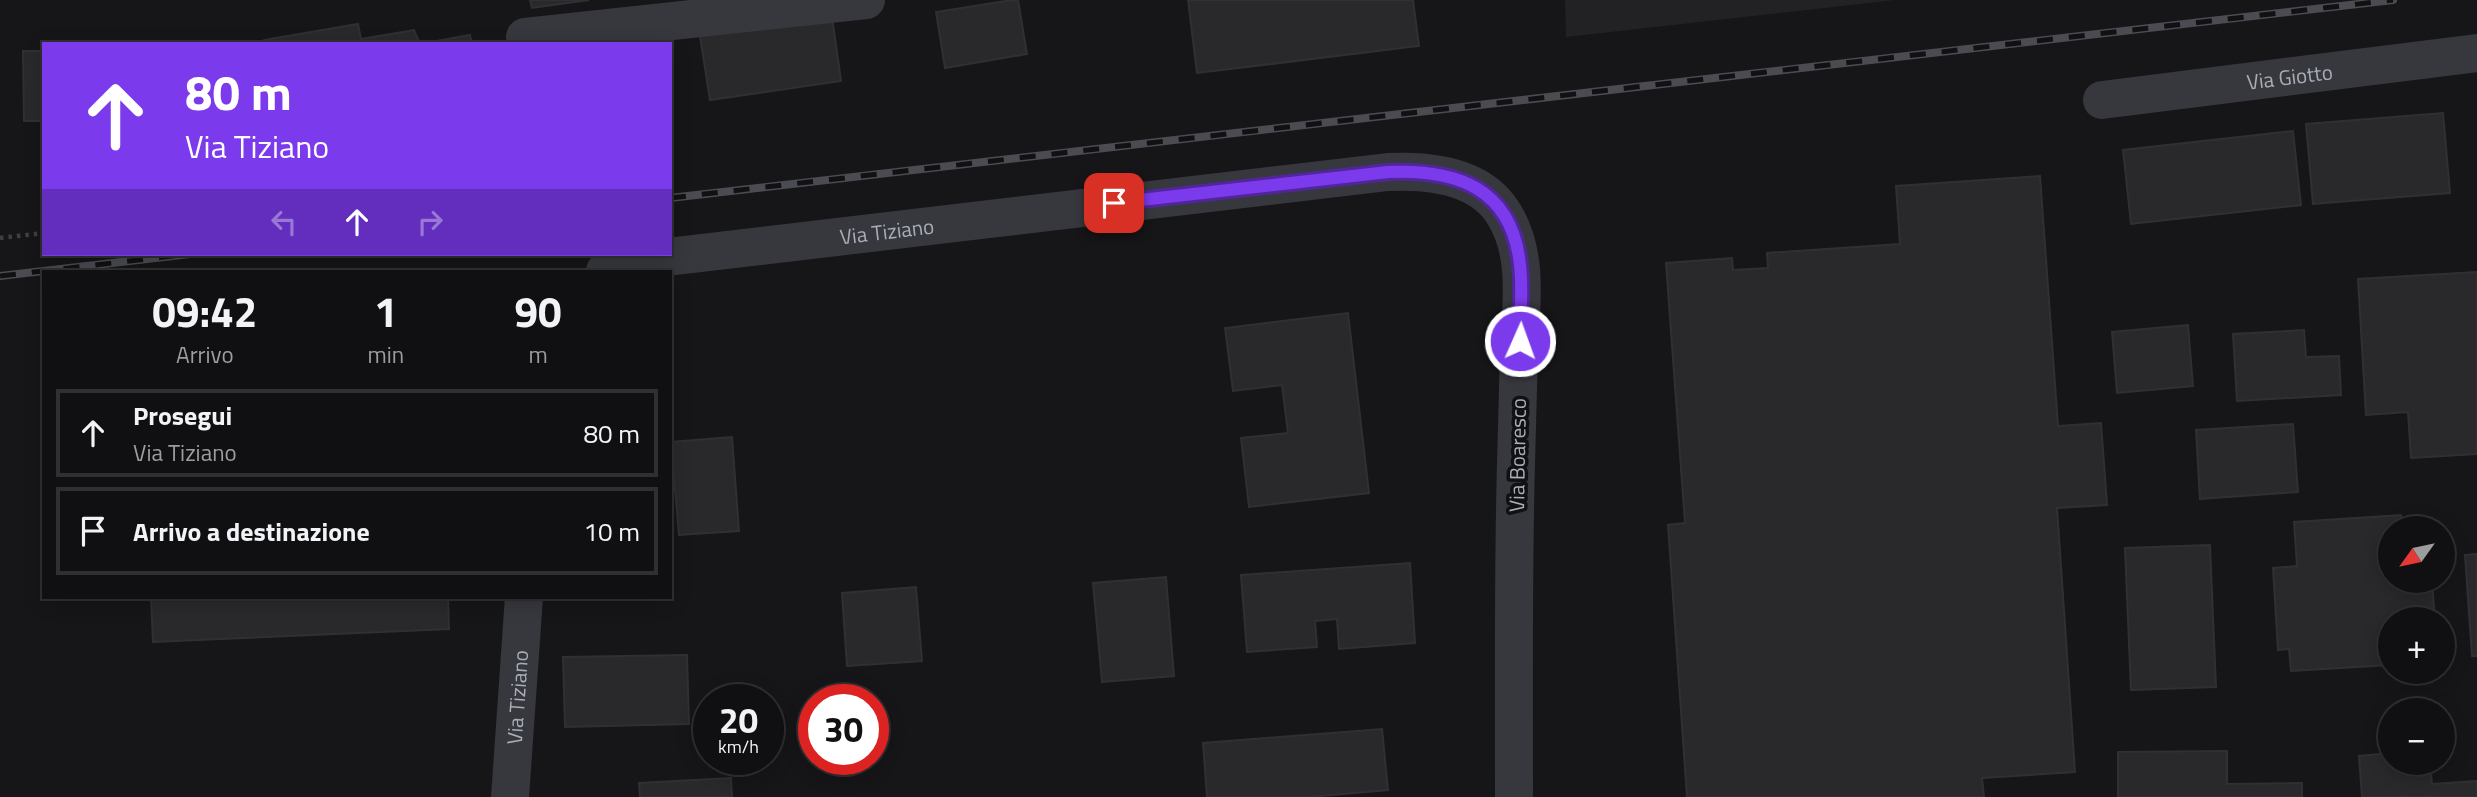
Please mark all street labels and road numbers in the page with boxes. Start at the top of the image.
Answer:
street label: Via Giotto [2245,55,2334,98]
street label: Via Tiziano [838,210,936,253]
street label: Via Boaresco [1500,398,1534,512]
street label: Via Tiziano [498,649,536,746]

